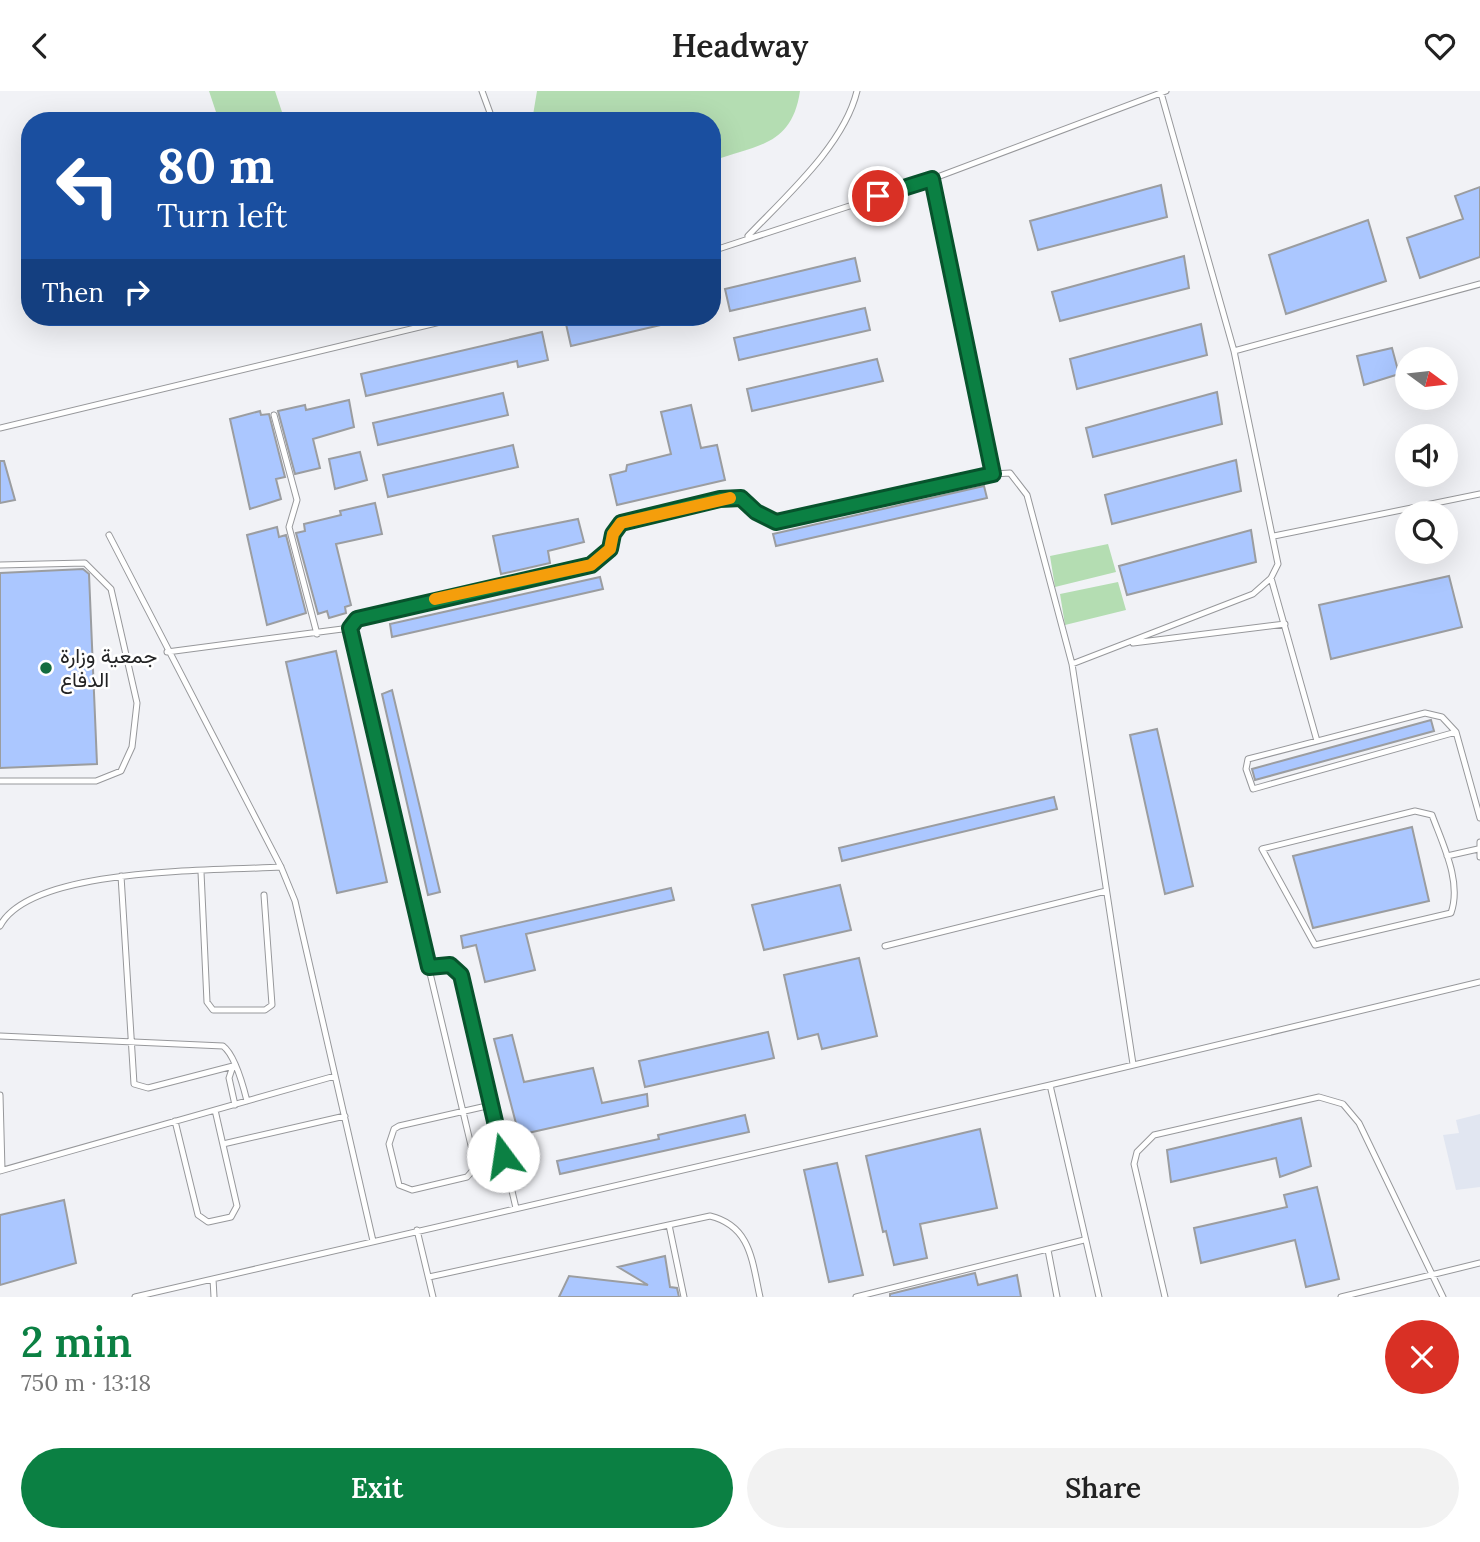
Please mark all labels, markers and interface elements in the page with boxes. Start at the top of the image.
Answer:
text: Headway [672,25,808,66]
icon: back [21,27,59,65]
icon: heart [1421,27,1459,65]
text: 80 m [157,134,274,196]
icon: left [42,140,133,231]
pin [848,166,908,226]
icon: arrive [859,177,897,215]
text: Turn left [157,195,287,236]
icon: right [118,273,156,311]
text: Then [42,276,104,309]
north arrow [1395,347,1458,409]
map controls [1395,347,1458,564]
button: sound [1395,424,1458,487]
button: search [1395,501,1458,564]
place label: جمعية وزارة الدفاع [60,642,157,694]
marker: جمعية وزارة الدفاع [38,660,54,676]
position arrow [466,1119,540,1193]
text: 2 min [21,1315,132,1369]
button: close [1385,1320,1459,1394]
text: 750 m · 13:18 [21,1368,151,1397]
button: Exit [21,1448,733,1528]
button: Share [747,1448,1459,1528]

